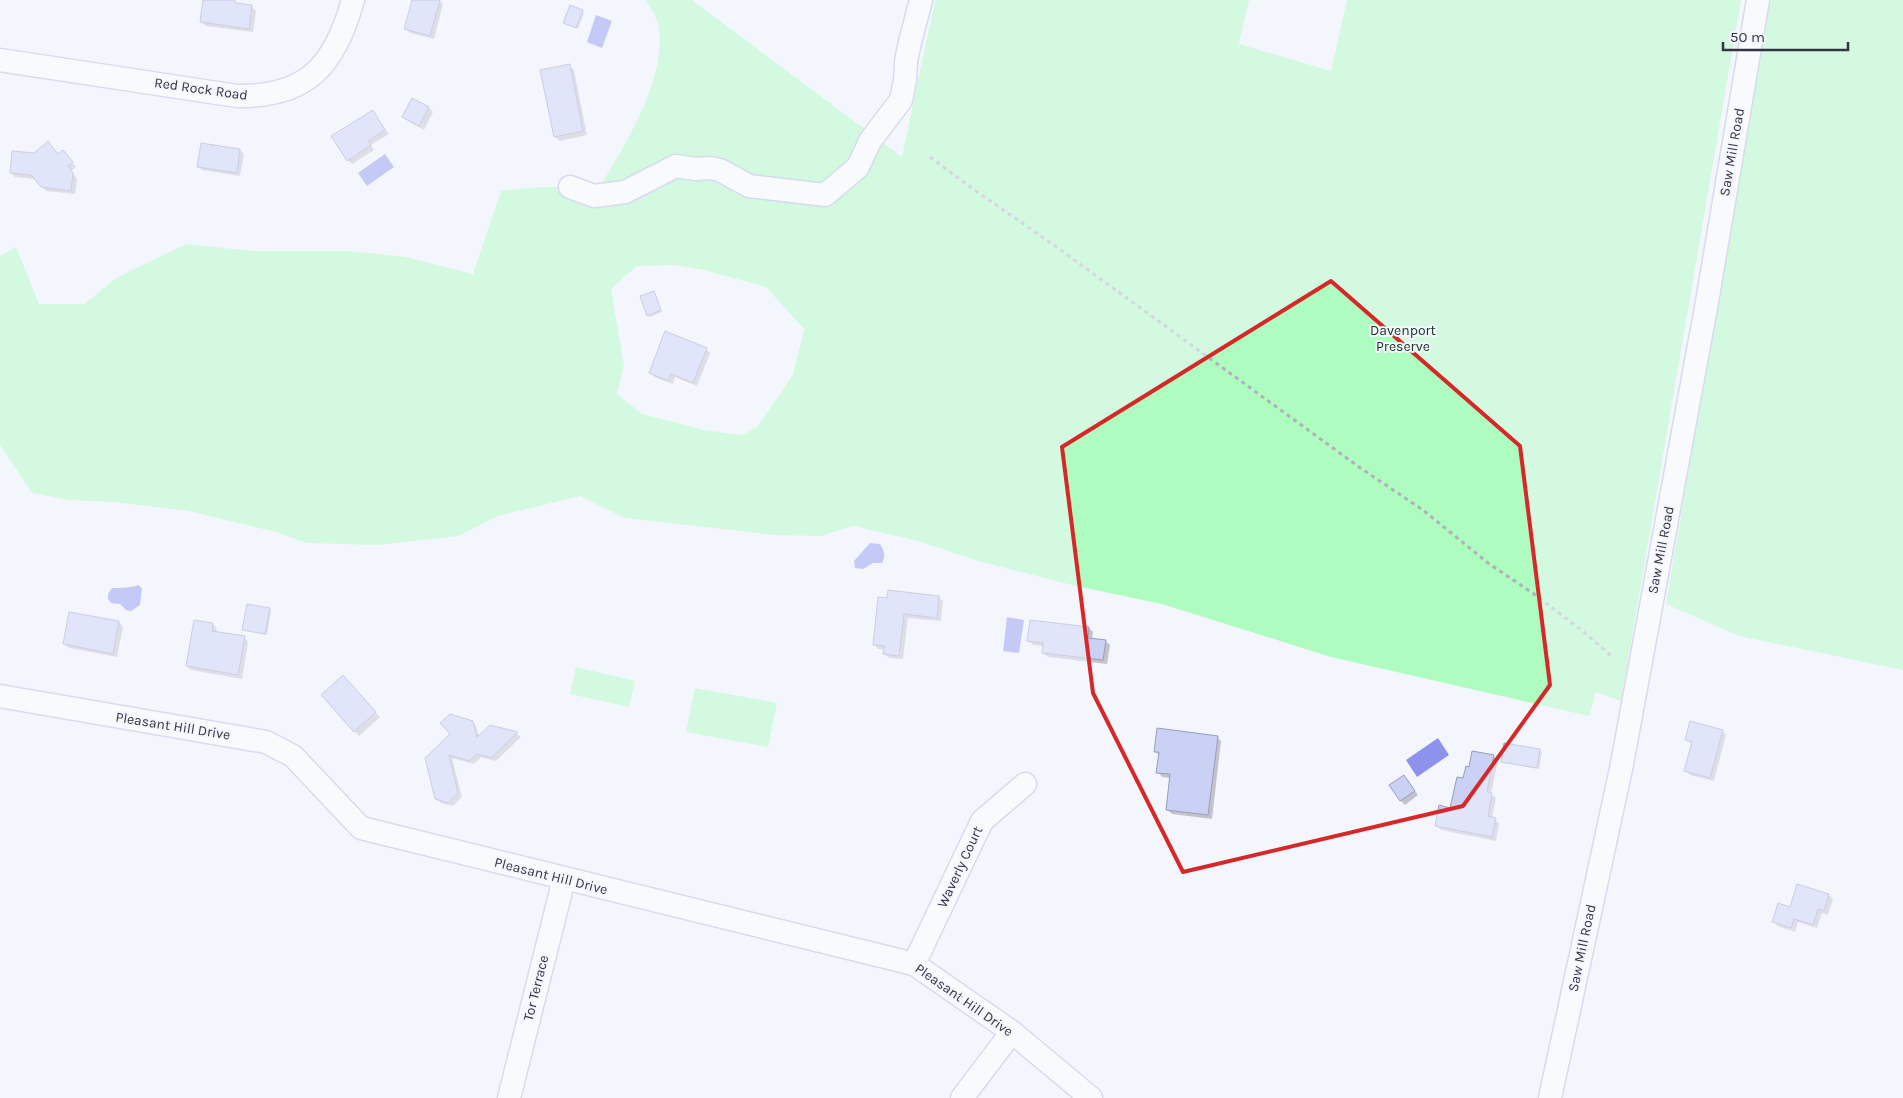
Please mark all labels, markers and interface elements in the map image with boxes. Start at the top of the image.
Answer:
scale bar [1723,20,1848,52]
text: 50 m [1730,28,1765,46]
street label: Red Rock Road [153,74,249,104]
street label: Saw Mill Road [1716,107,1748,197]
park label: Davenport Preserve [1370,322,1436,355]
street label: Saw Mill Road [1644,505,1678,595]
street label: Pleasant Hill Drive [114,709,232,743]
street label: Waverly Court [934,824,986,910]
street label: Pleasant Hill Drive [493,854,609,898]
street label: Saw Mill Road [1564,903,1600,993]
street label: Tor Terrace [520,953,552,1023]
street label: Pleasant Hill Drive [912,960,1016,1040]

